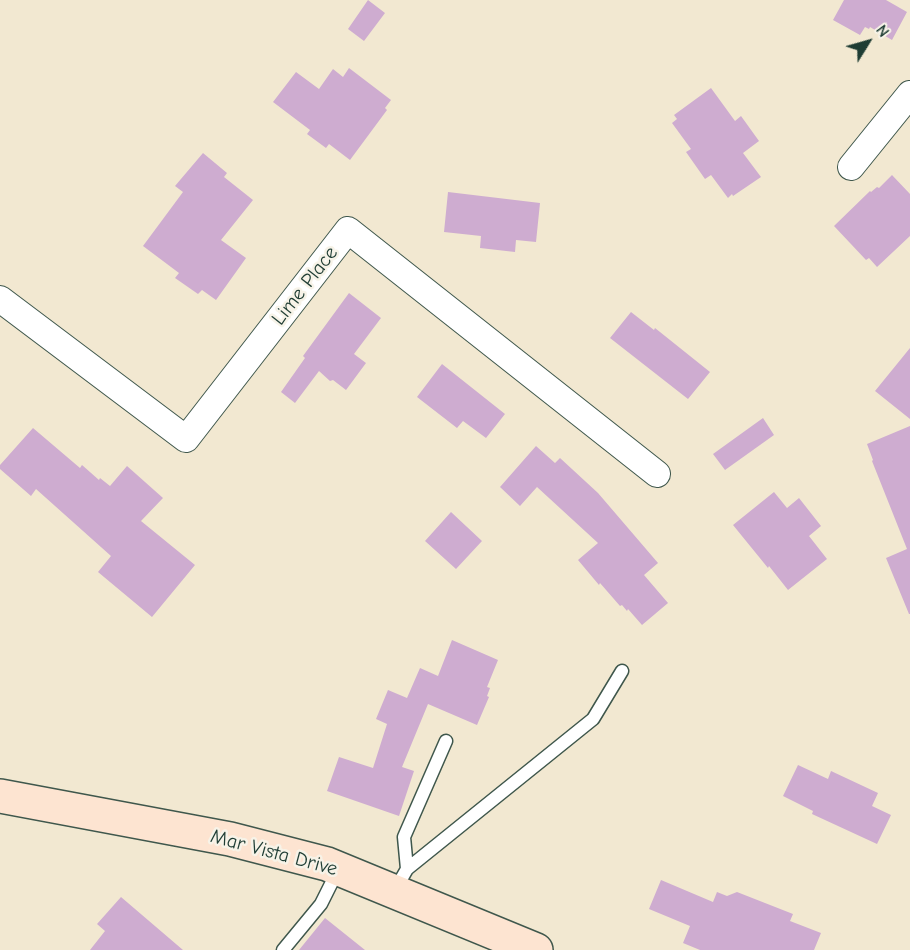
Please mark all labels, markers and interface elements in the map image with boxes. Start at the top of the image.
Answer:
north arrow [838,12,898,72]
text: N [872,22,893,41]
street label: Lime Place [267,242,343,330]
street label: Mar Vista Drive [208,825,340,881]

